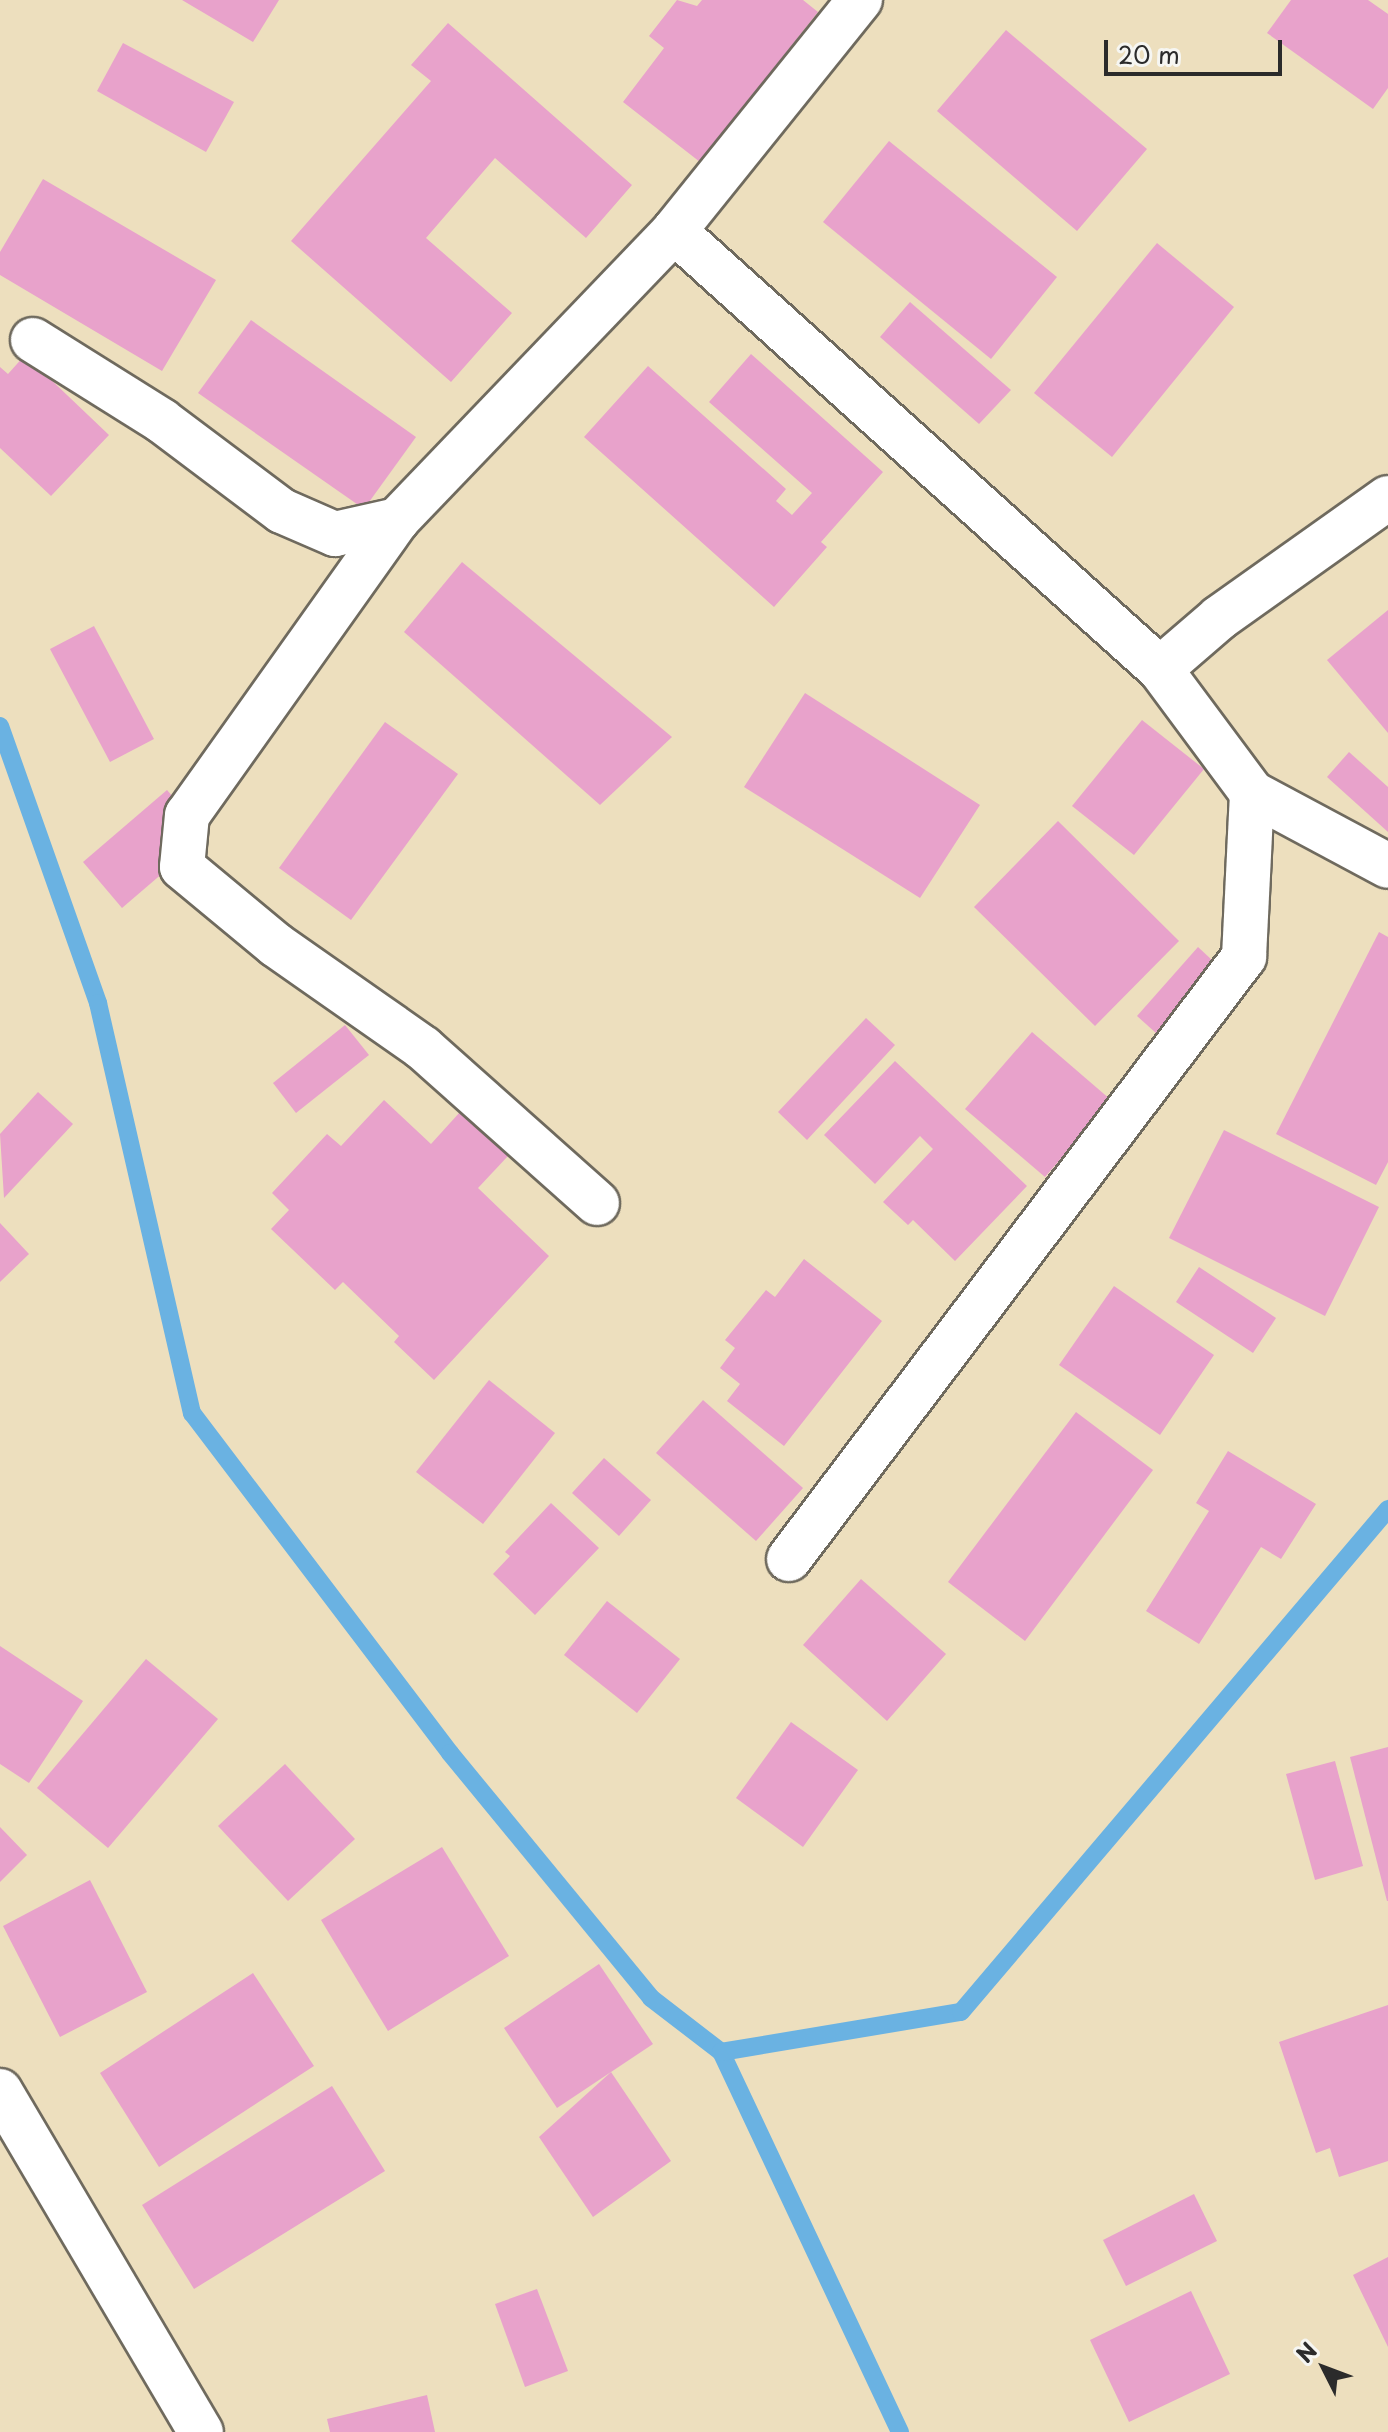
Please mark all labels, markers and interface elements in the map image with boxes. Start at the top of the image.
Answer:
scale bar [1108,24,1286,74]
text: 20 m [1118,36,1180,72]
north arrow [1284,2328,1364,2408]
text: N [1288,2334,1324,2369]

